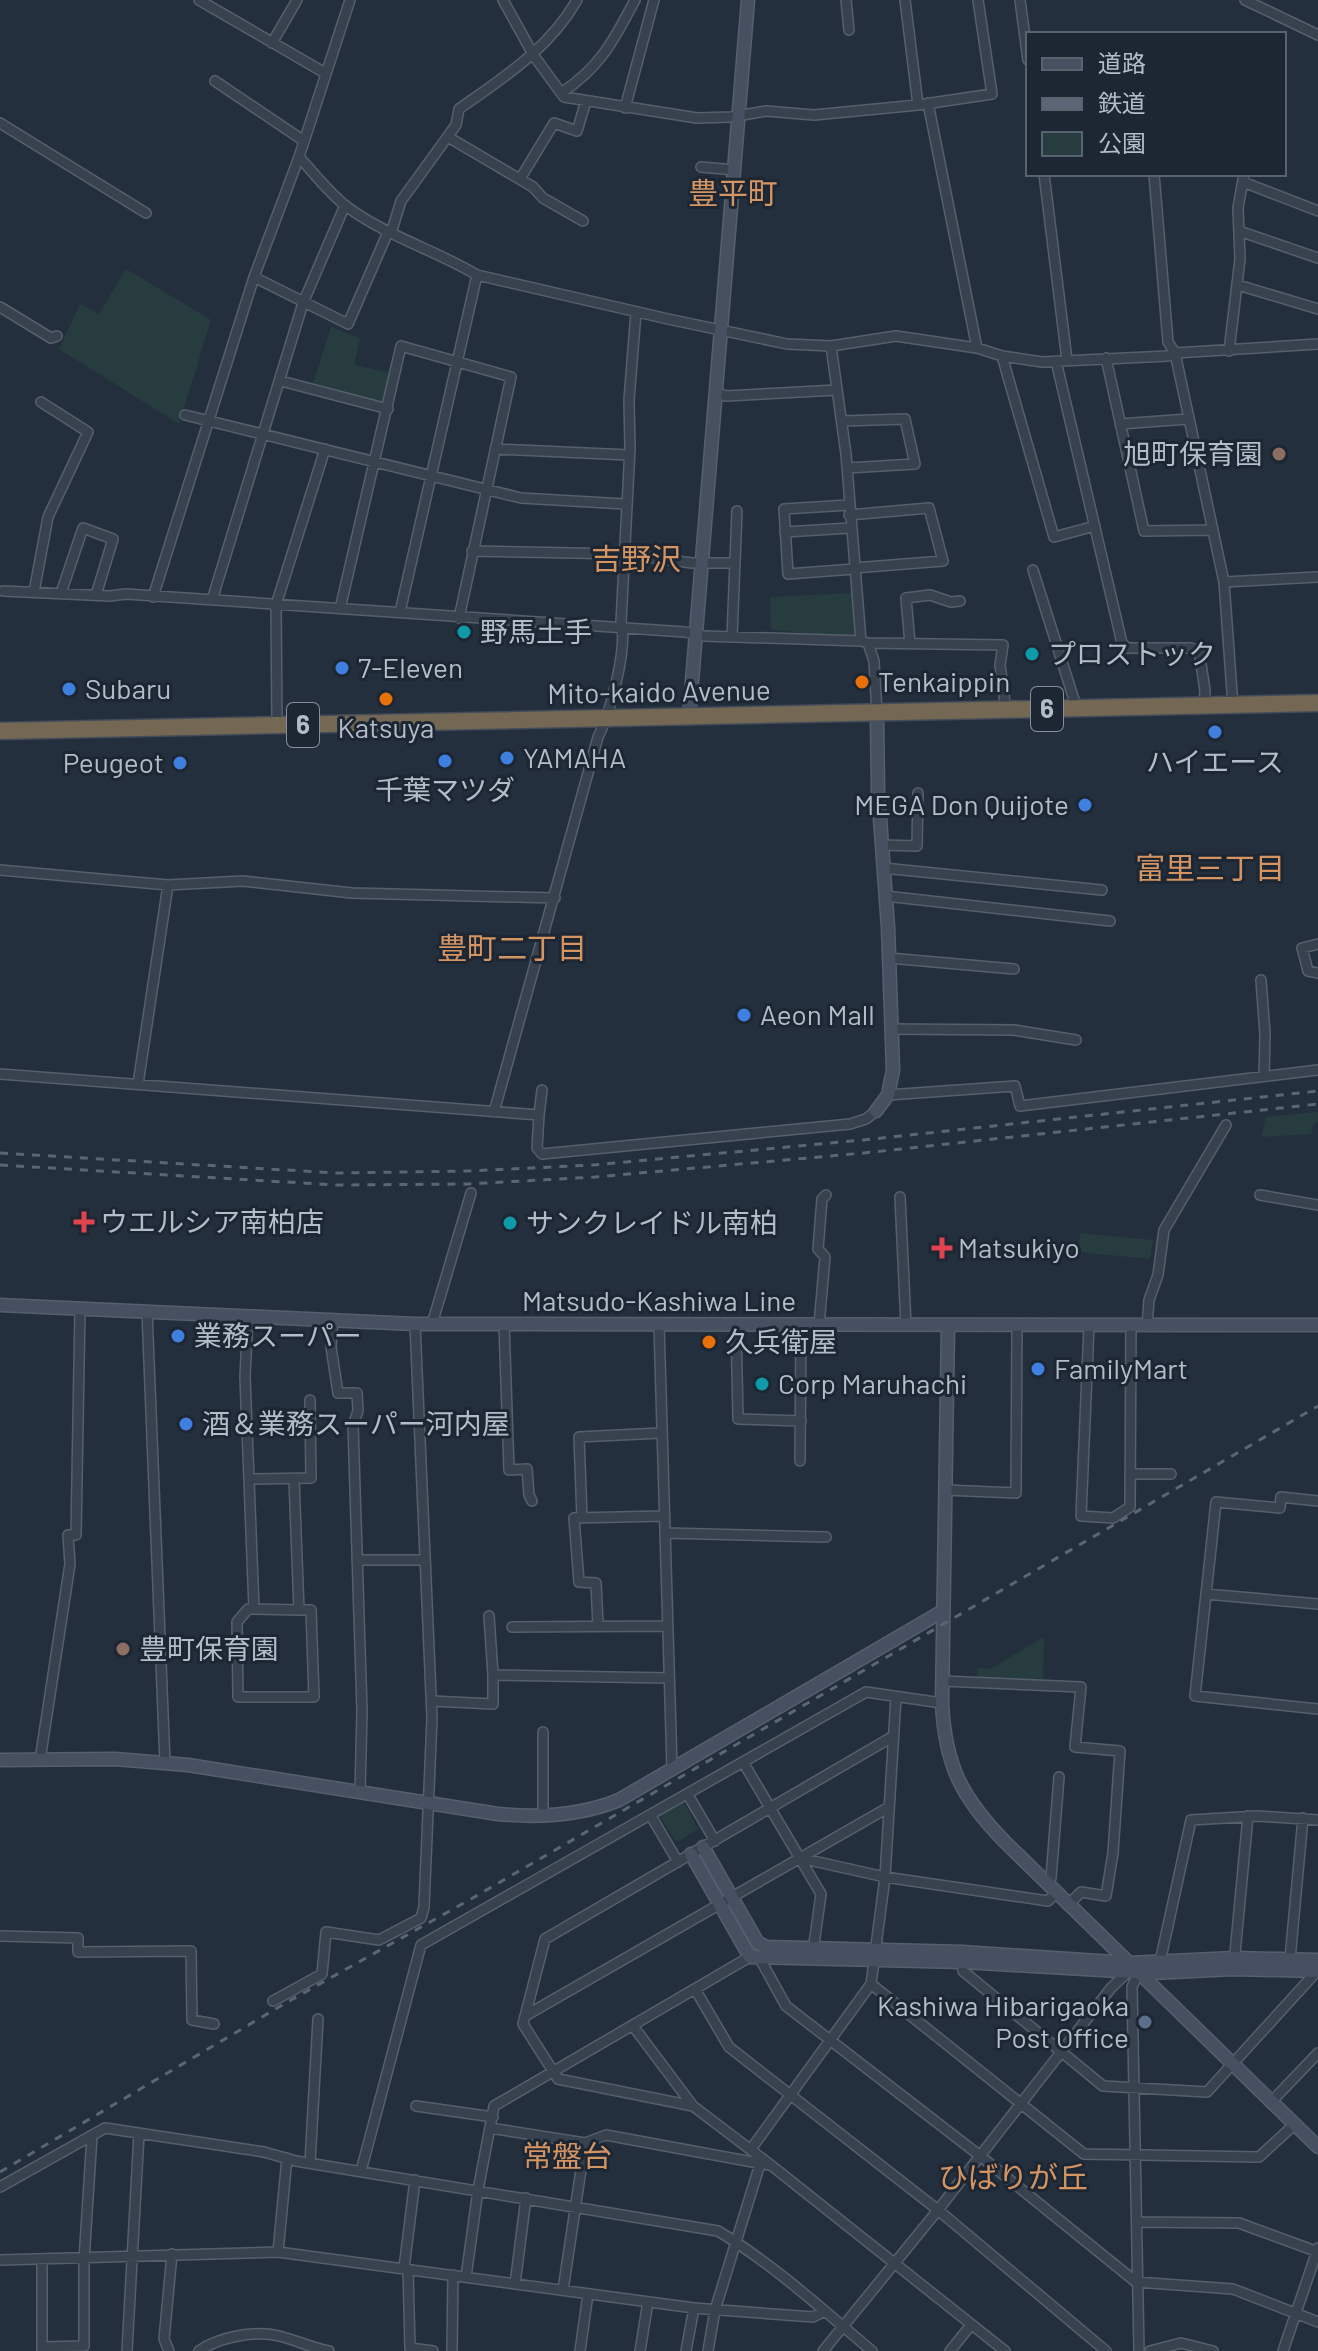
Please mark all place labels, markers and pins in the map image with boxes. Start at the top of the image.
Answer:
place label: 旭町保育園 [1123,436,1263,470]
marker: 旭町保育園 [1270,445,1288,463]
place label: 野馬土手 [480,614,592,648]
marker: 野馬土手 [455,623,473,641]
place label: プロストック [1048,636,1216,670]
marker: プロストック [1023,645,1041,663]
place label: 7-Eleven [358,650,463,684]
marker: 7-Eleven [333,659,351,677]
place label: Tenkaippin [878,664,1010,698]
place label: Subaru [85,671,171,705]
marker: Tenkaippin [853,673,871,691]
marker: Subaru [60,680,78,698]
marker: Katsuya [377,690,395,708]
place label: Katsuya [338,710,434,744]
marker: ハイエース [1206,723,1224,741]
place label: YAMAHA [523,740,626,774]
place label: ハイエース [1146,744,1284,778]
place label: Peugeot [63,745,164,779]
marker: YAMAHA [498,749,516,767]
marker: 千葉マツダ [436,752,454,770]
marker: Peugeot [171,754,189,772]
place label: 千葉マツダ [375,772,515,806]
place label: MEGA Don Quijote [854,787,1069,821]
marker: MEGA Don Quijote [1076,796,1094,814]
place label: Aeon Mall [760,997,875,1031]
marker: Aeon Mall [735,1006,753,1024]
place label: ウエルシア南柏店 [100,1204,324,1238]
place label: サンクレイドル南柏 [526,1205,778,1239]
marker: ウエルシア南柏店 [75,1213,93,1231]
marker: サンクレイドル南柏 [501,1214,519,1232]
place label: Matsukiyo [958,1230,1080,1264]
marker: Matsukiyo [933,1239,951,1257]
place label: 業務スーパー [194,1318,362,1352]
place label: 久兵衛屋 [725,1324,837,1358]
marker: 業務スーパー [169,1327,187,1345]
marker: 久兵衛屋 [700,1333,718,1351]
place label: FamilyMart [1054,1351,1188,1385]
marker: FamilyMart [1029,1360,1047,1378]
place label: Corp Maruhachi [778,1366,967,1400]
marker: Corp Maruhachi [753,1375,771,1393]
place label: 酒＆業務スーパー河内屋 [202,1406,510,1440]
marker: 酒＆業務スーパー河内屋 [177,1415,195,1433]
place label: 豊町保育園 [139,1631,279,1665]
marker: 豊町保育園 [114,1640,132,1658]
place label: Kashiwa Hibarigaoka Post Office [877,1988,1129,2054]
marker: Kashiwa Hibarigaoka Post Office [1136,2013,1154,2031]

